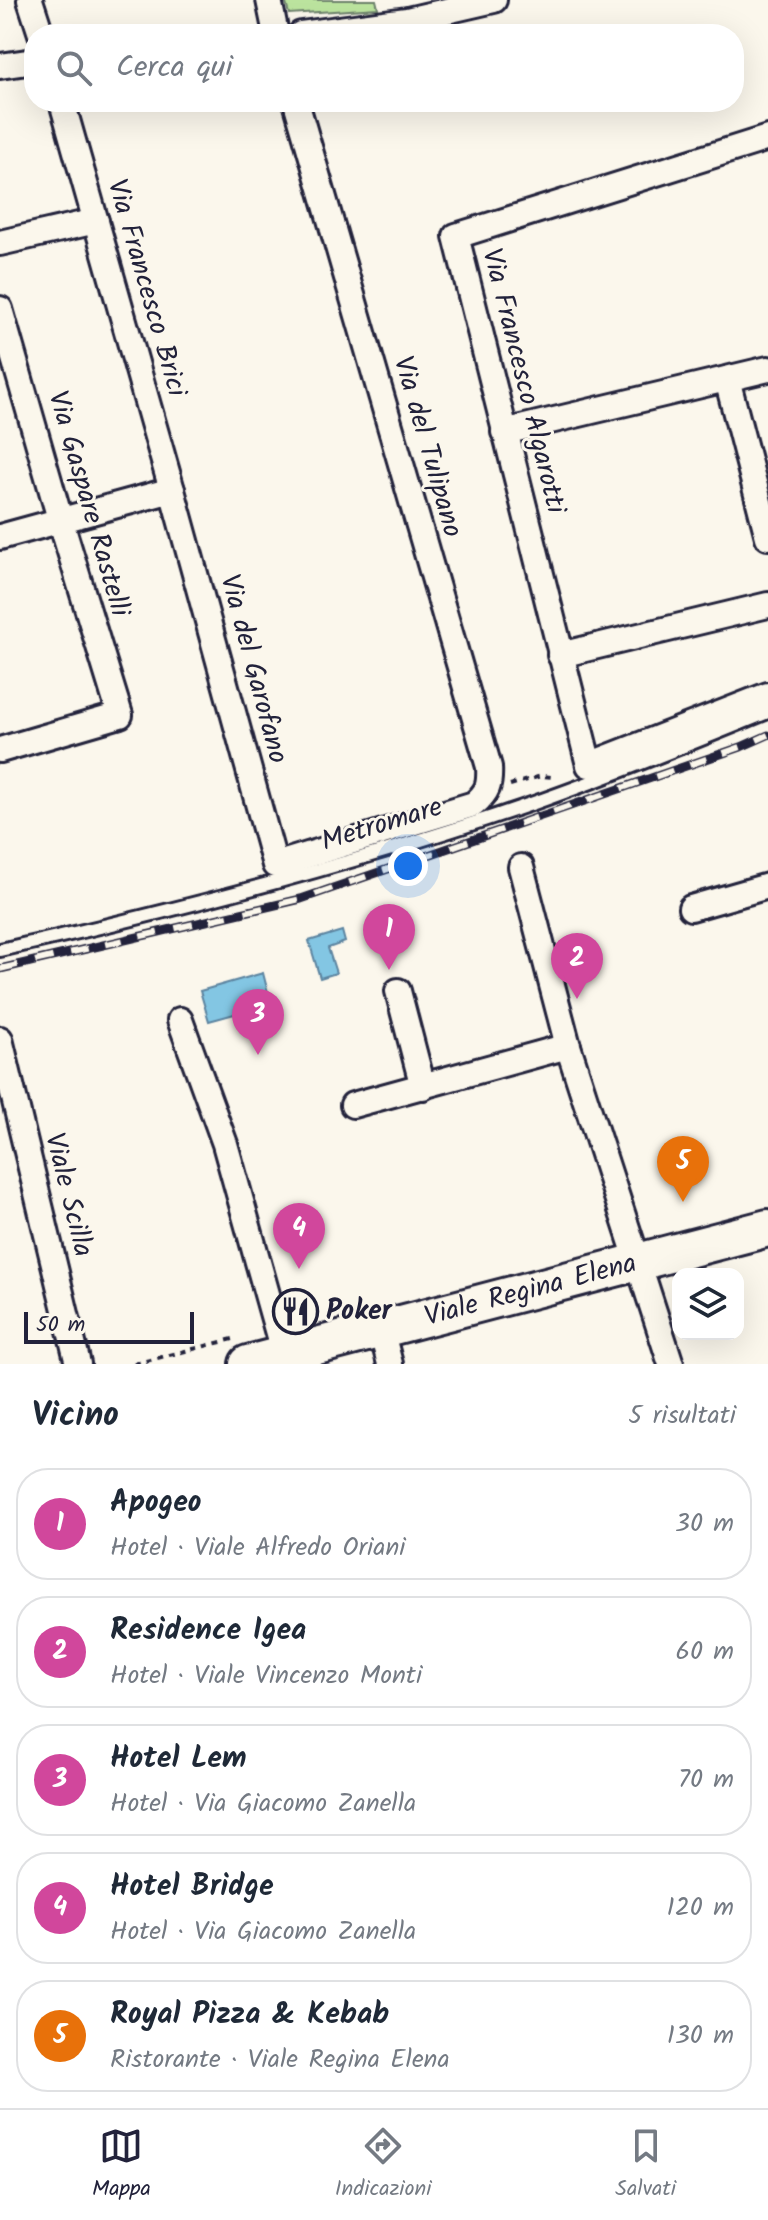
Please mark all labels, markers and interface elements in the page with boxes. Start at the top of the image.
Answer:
search box [24,24,744,112]
text: Cerca qui [116,44,233,92]
icon: search [52,46,96,90]
street label: Via Francesco Brici [93,174,199,403]
street label: Via Francesco Algarotti [468,244,578,520]
street label: Via del Tulipano [380,351,474,543]
street label: Via Gaspare Rastelli [34,386,142,623]
street label: Via del Garofano [206,569,300,769]
street label: Metromare [316,785,449,865]
your location [388,846,428,886]
pin: 1 [363,904,415,970]
pin: 2 [551,933,603,999]
pin: 3 [232,989,284,1055]
street label: Viale Scilla [31,1128,105,1262]
pin: 5 [657,1136,709,1202]
pin: 4 [273,1203,325,1269]
street label: Viale Regina Elena [420,1241,641,1339]
map controls [672,1268,744,1340]
button: layers [672,1268,744,1340]
restaurant icon: Poker [271,1287,319,1335]
place label: Poker [326,1289,394,1334]
scale bar [24,1308,194,1344]
text: 50 m [36,1308,85,1343]
text: Vicino [32,1389,119,1443]
text: 5 risultati [628,1395,736,1437]
text: Apogeo [110,1479,201,1527]
text: 1 [56,1503,64,1545]
text: 30 m [675,1503,734,1545]
text: Hotel · Viale Alfredo Oriani [110,1527,405,1569]
text: Residence Igea [110,1607,306,1655]
text: 2 [52,1631,68,1673]
text: 60 m [675,1631,734,1673]
text: Hotel · Viale Vincenzo Monti [110,1655,422,1697]
text: Hotel Lem [110,1735,247,1783]
text: 3 [53,1759,67,1801]
text: 70 m [678,1759,734,1801]
text: Hotel · Via Giacomo Zanella [110,1783,416,1825]
text: Hotel Bridge [110,1863,274,1911]
text: 4 [53,1887,67,1929]
text: 120 m [667,1887,734,1929]
text: Hotel · Via Giacomo Zanella [110,1911,416,1953]
text: Royal Pizza & Kebab [110,1991,389,2039]
text: 5 [53,2015,67,2057]
text: 130 m [667,2015,734,2057]
text: Ristorante · Viale Regina Elena [110,2039,450,2081]
tab: Mappa [92,2124,151,2207]
tab: Indicazioni [335,2124,431,2207]
tab: Salvati [615,2124,676,2207]

